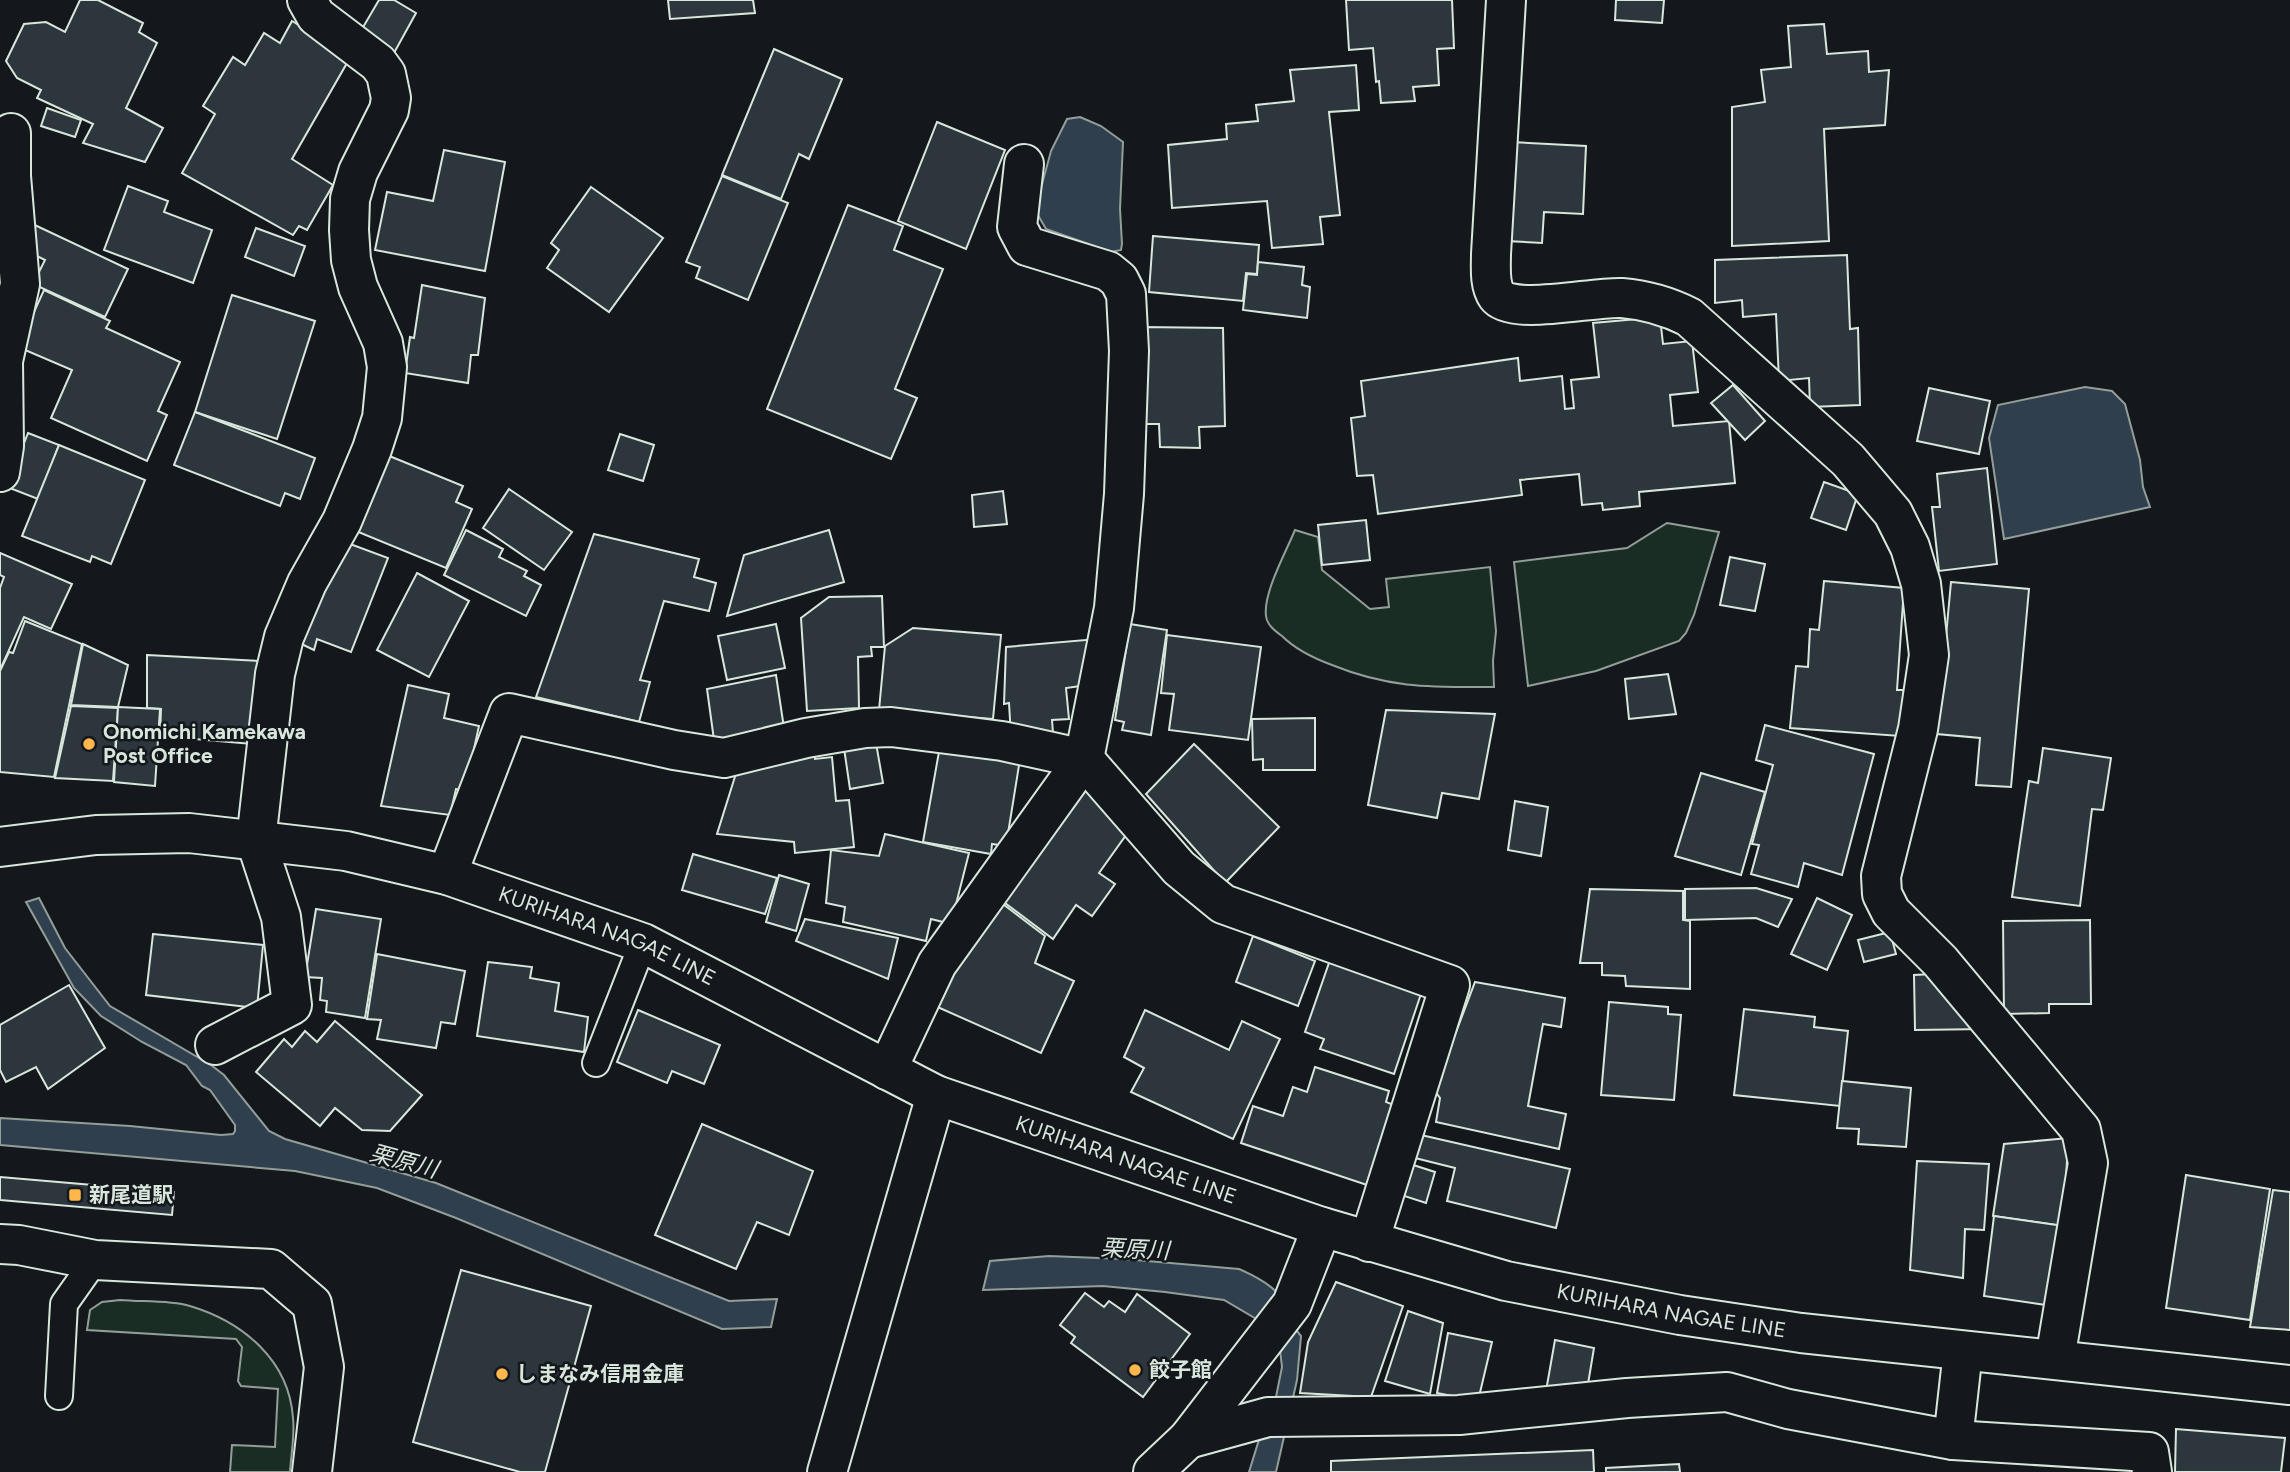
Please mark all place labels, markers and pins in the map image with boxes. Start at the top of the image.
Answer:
place label: Onomichi Kamekawa Post Office [103,719,306,768]
marker: Onomichi Kamekawa Post Office [81,736,97,752]
place label: 新尾道駅 [89,1182,173,1207]
marker: 新尾道駅 [67,1187,83,1203]
place label: 餃子館 [1149,1357,1212,1382]
place label: しまなみ信用金庫 [516,1361,684,1386]
marker: 餃子館 [1127,1362,1143,1378]
marker: しまなみ信用金庫 [494,1366,510,1382]

